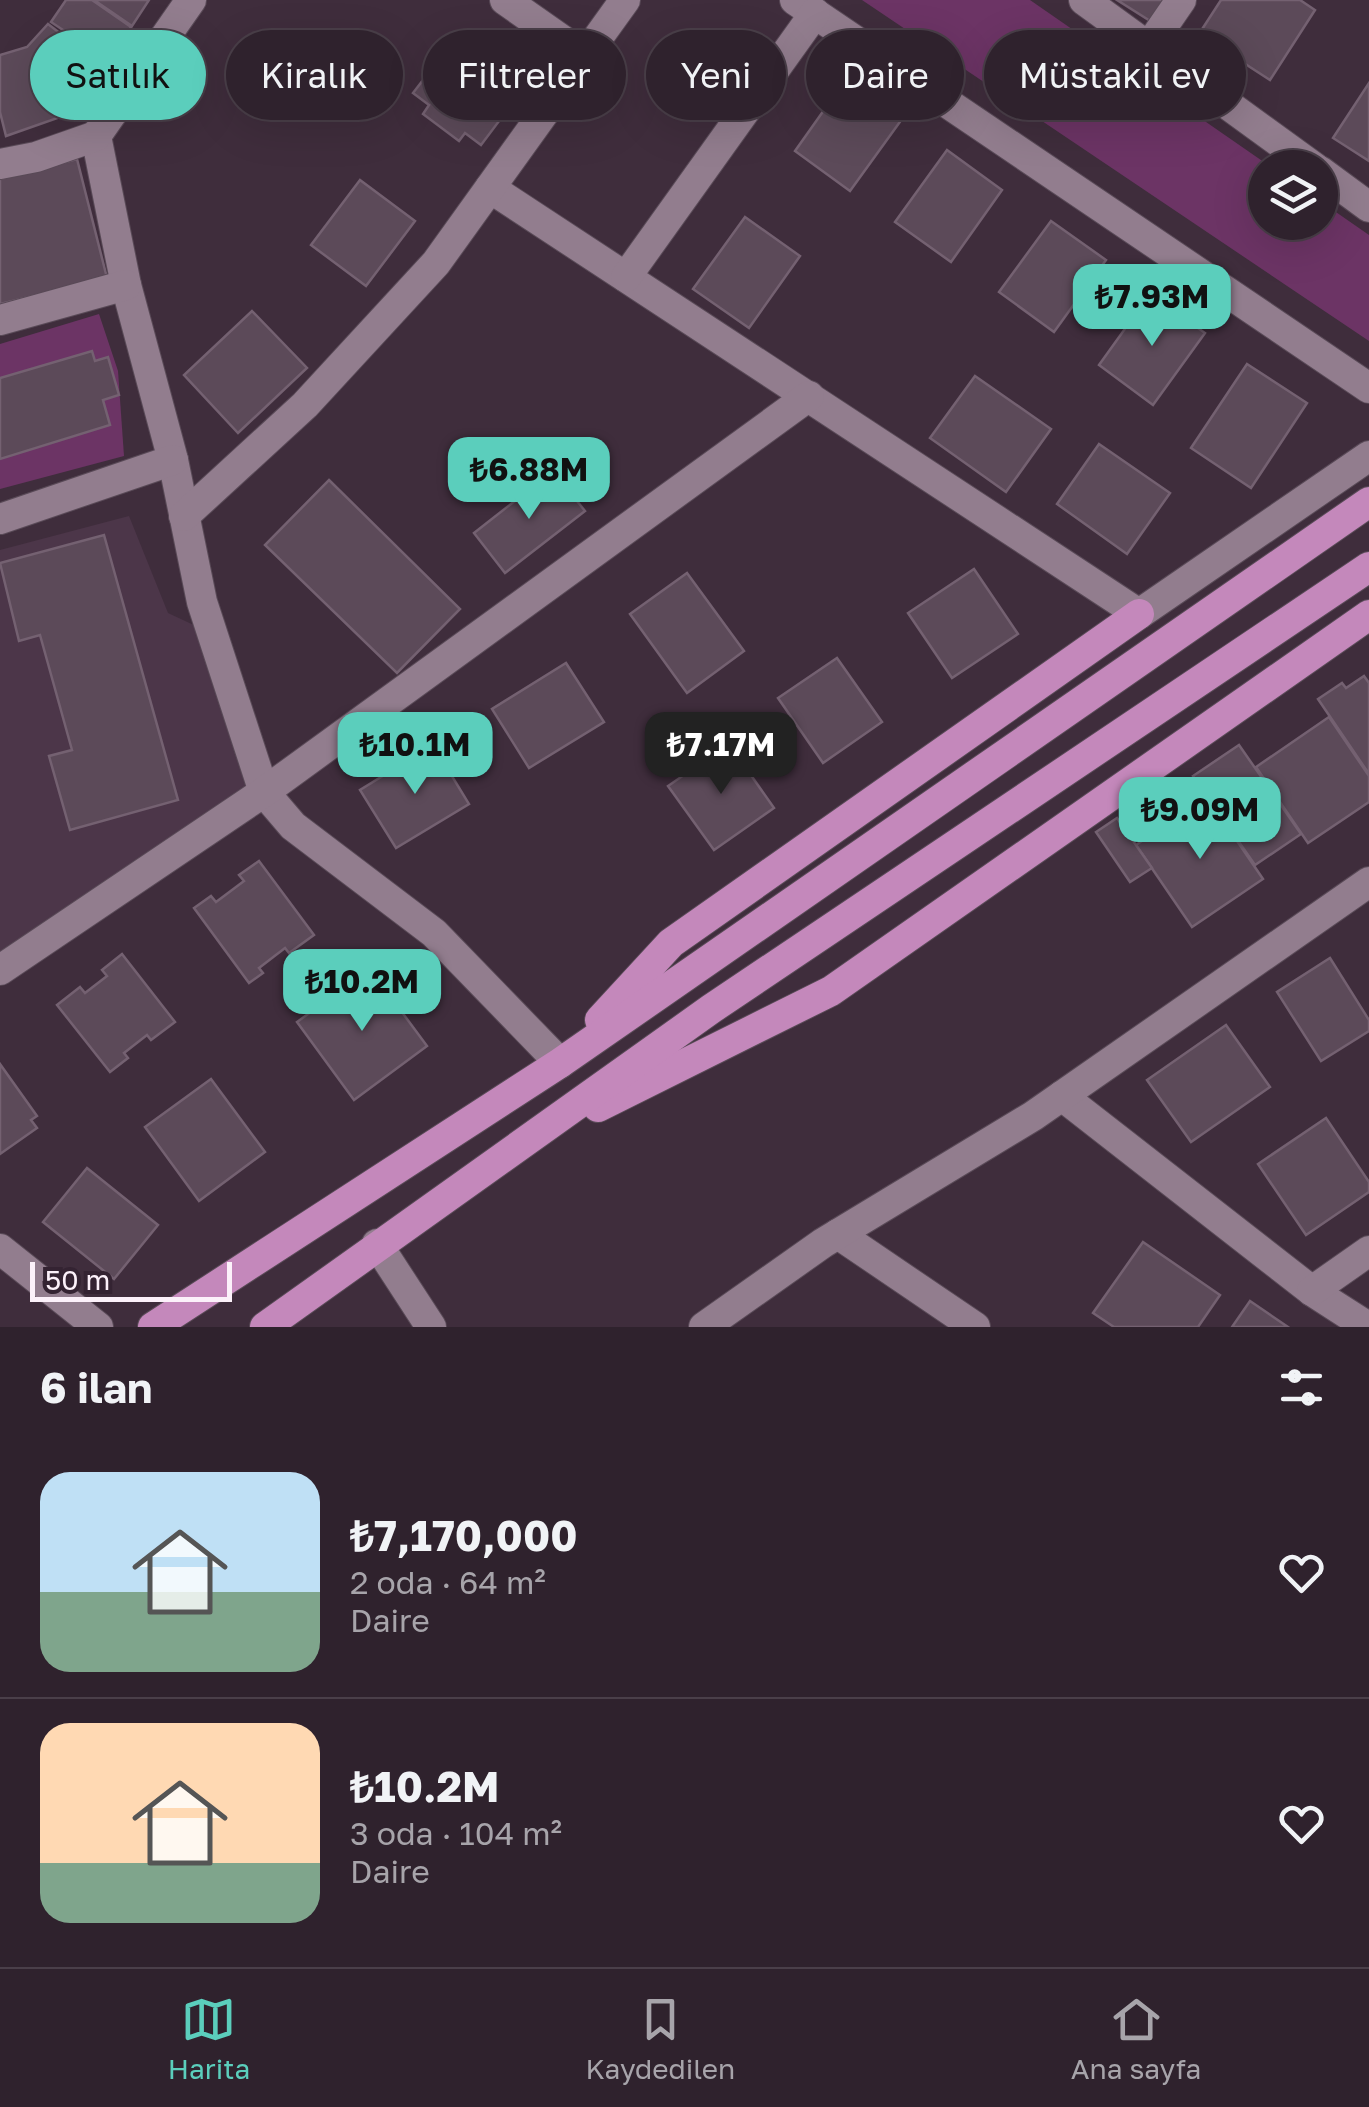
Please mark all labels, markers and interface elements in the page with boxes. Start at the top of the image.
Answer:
chip: Satılık [30,30,206,120]
chip: Kiralık [226,30,403,120]
chip: Filtreler [423,30,626,120]
chip: Yeni [646,30,786,120]
chip: Daire [806,30,964,120]
chip: Müstakil ev [984,30,1246,120]
map controls [1248,150,1338,240]
button: layers [1248,150,1338,240]
pin: ₺7.93M [1071,264,1233,349]
text: ₺7.93M [1095,277,1209,315]
pin: ₺6.88M [448,437,610,522]
text: ₺6.88M [470,450,588,488]
pin: ₺10.1M [334,712,496,797]
pin: ₺7.17M [640,712,802,797]
text: ₺10.1M [360,725,470,763]
text: ₺7.17M [667,725,775,763]
pin: ₺9.09M [1119,777,1281,862]
text: ₺9.09M [1141,790,1259,828]
pin: ₺10.2M [281,949,443,1034]
text: ₺10.2M [305,962,419,1000]
scale bar [30,1257,232,1302]
text: 50 m [45,1263,110,1296]
icon: filters [1274,1360,1329,1415]
text: 6 ilan [40,1362,153,1412]
text: ₺7,170,000 [350,1510,578,1560]
icon: home [120,1512,240,1632]
icon: heart [1274,1545,1329,1600]
text: 2 oda · 64 m² [350,1563,546,1601]
text: Daire [350,1601,430,1639]
text: ₺10.2M [350,1761,499,1811]
icon: home [120,1763,240,1883]
icon: heart [1274,1796,1329,1851]
text: 3 oda · 104 m² [350,1814,562,1852]
text: Daire [350,1852,430,1890]
tab: Harita [168,1992,250,2085]
tab: Kaydedilen [586,1992,735,2085]
tab: Ana sayfa [1071,1992,1201,2085]

